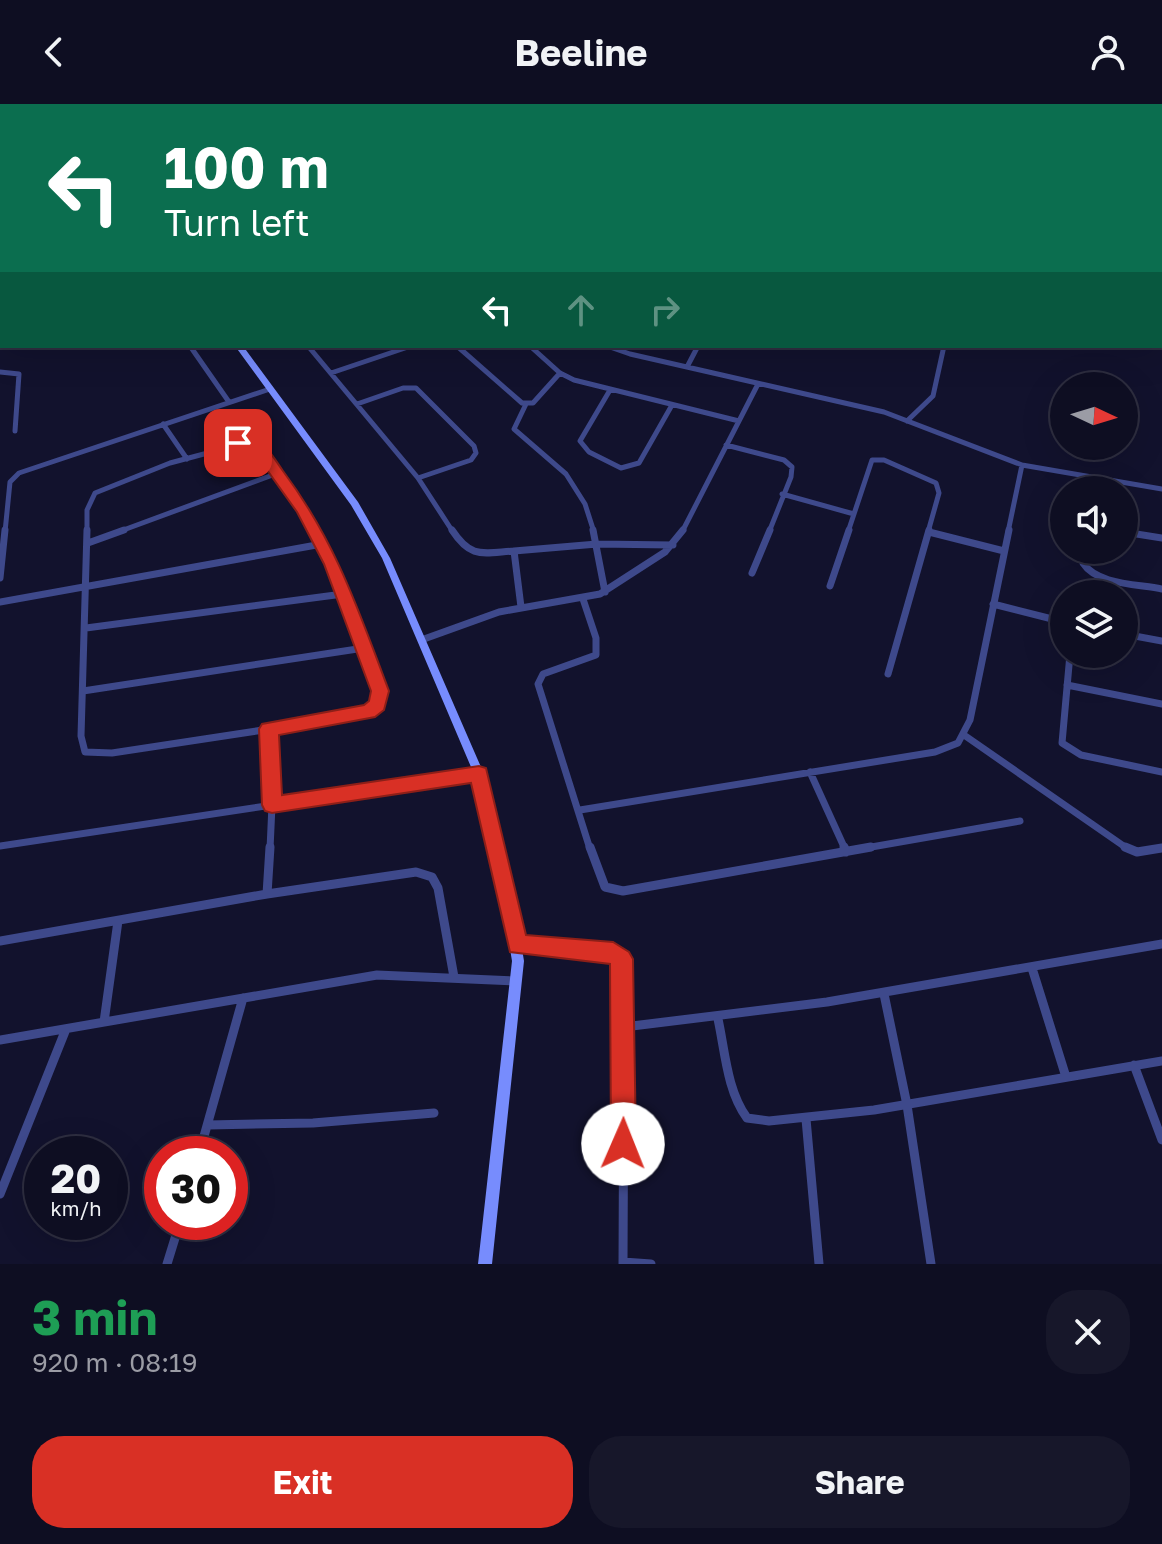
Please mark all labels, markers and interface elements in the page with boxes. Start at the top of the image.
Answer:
icon: back [32,30,76,74]
icon: person [1086,30,1130,74]
text: Beeline [515,31,647,74]
text: 100 m [164,133,329,200]
icon: left [32,136,136,240]
text: Turn left [164,201,310,244]
icon: left [475,288,519,332]
icon: ahead [559,288,603,332]
icon: right [643,288,687,332]
north arrow [1050,372,1138,460]
map controls [1050,372,1138,668]
pin [204,409,272,477]
icon: arrive [216,421,260,465]
button: sound [1050,476,1138,564]
button: layers [1050,580,1138,668]
position arrow [581,1102,665,1186]
speed limit sign: 30 [144,1136,248,1240]
text: 20 [51,1154,101,1202]
text: km/h [51,1196,101,1220]
text: 3 min [32,1288,157,1346]
button: close [1046,1290,1130,1374]
text: 920 m · 08:19 [32,1347,197,1378]
button: Exit [32,1436,573,1528]
button: Share [589,1436,1130,1528]

